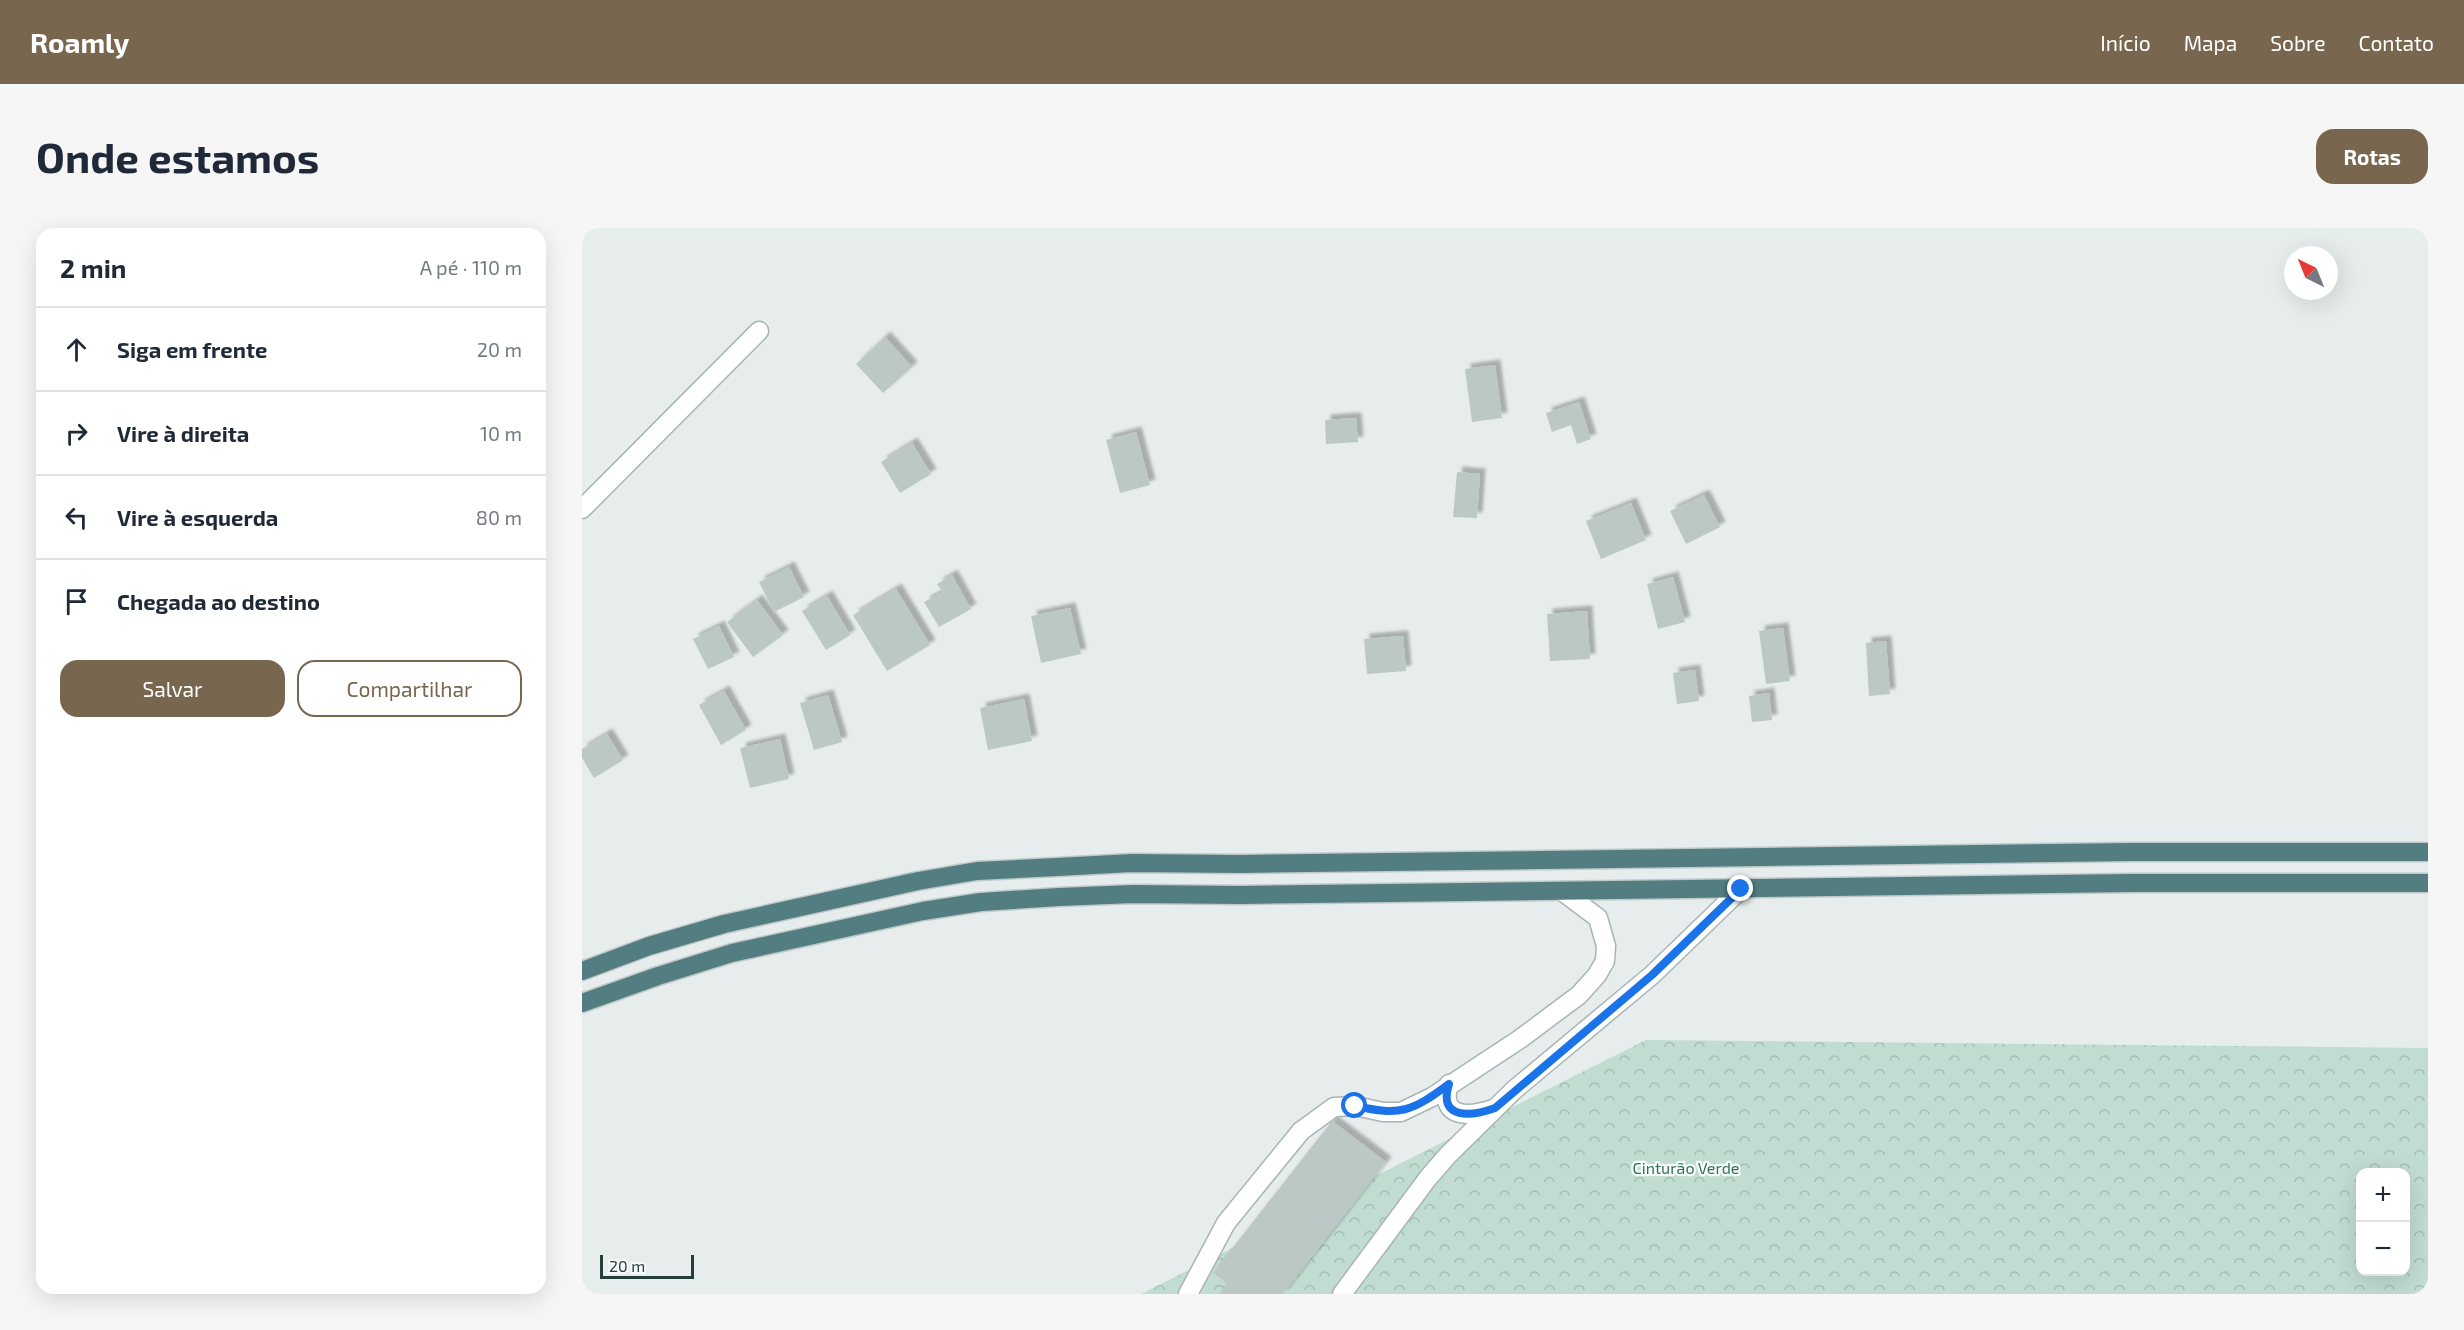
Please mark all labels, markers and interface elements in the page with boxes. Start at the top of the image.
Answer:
text: Roamly [30,25,129,59]
text: Início [2100,30,2151,55]
text: Mapa [2184,30,2237,55]
text: Sobre [2270,30,2325,55]
text: Contato [2358,30,2434,55]
button: Rotas [2316,129,2428,184]
text: Onde estamos [36,131,319,181]
north arrow [2284,246,2338,300]
text: 2 min [60,252,126,283]
text: A pé · 110 m [420,255,522,279]
icon: ahead [60,333,93,366]
text: Siga em frente [117,336,267,362]
text: 20 m [477,337,522,361]
icon: right [60,417,93,450]
text: Vire à direita [117,420,249,446]
text: 10 m [480,421,522,445]
icon: left [60,501,93,534]
text: Vire à esquerda [117,504,278,530]
text: 80 m [476,505,522,529]
icon: arrive [60,585,93,618]
text: Chegada ao destino [117,588,320,614]
button: Salvar [60,660,285,717]
button: Compartilhar [297,660,522,717]
route end [1727,875,1753,901]
route start [1341,1092,1367,1118]
park label: Cinturão Verde [1633,1158,1739,1177]
map controls [2356,1168,2410,1276]
button: + [2356,1168,2410,1222]
button: − [2356,1222,2410,1276]
scale bar [600,1252,694,1280]
text: 20 m [609,1256,645,1275]

